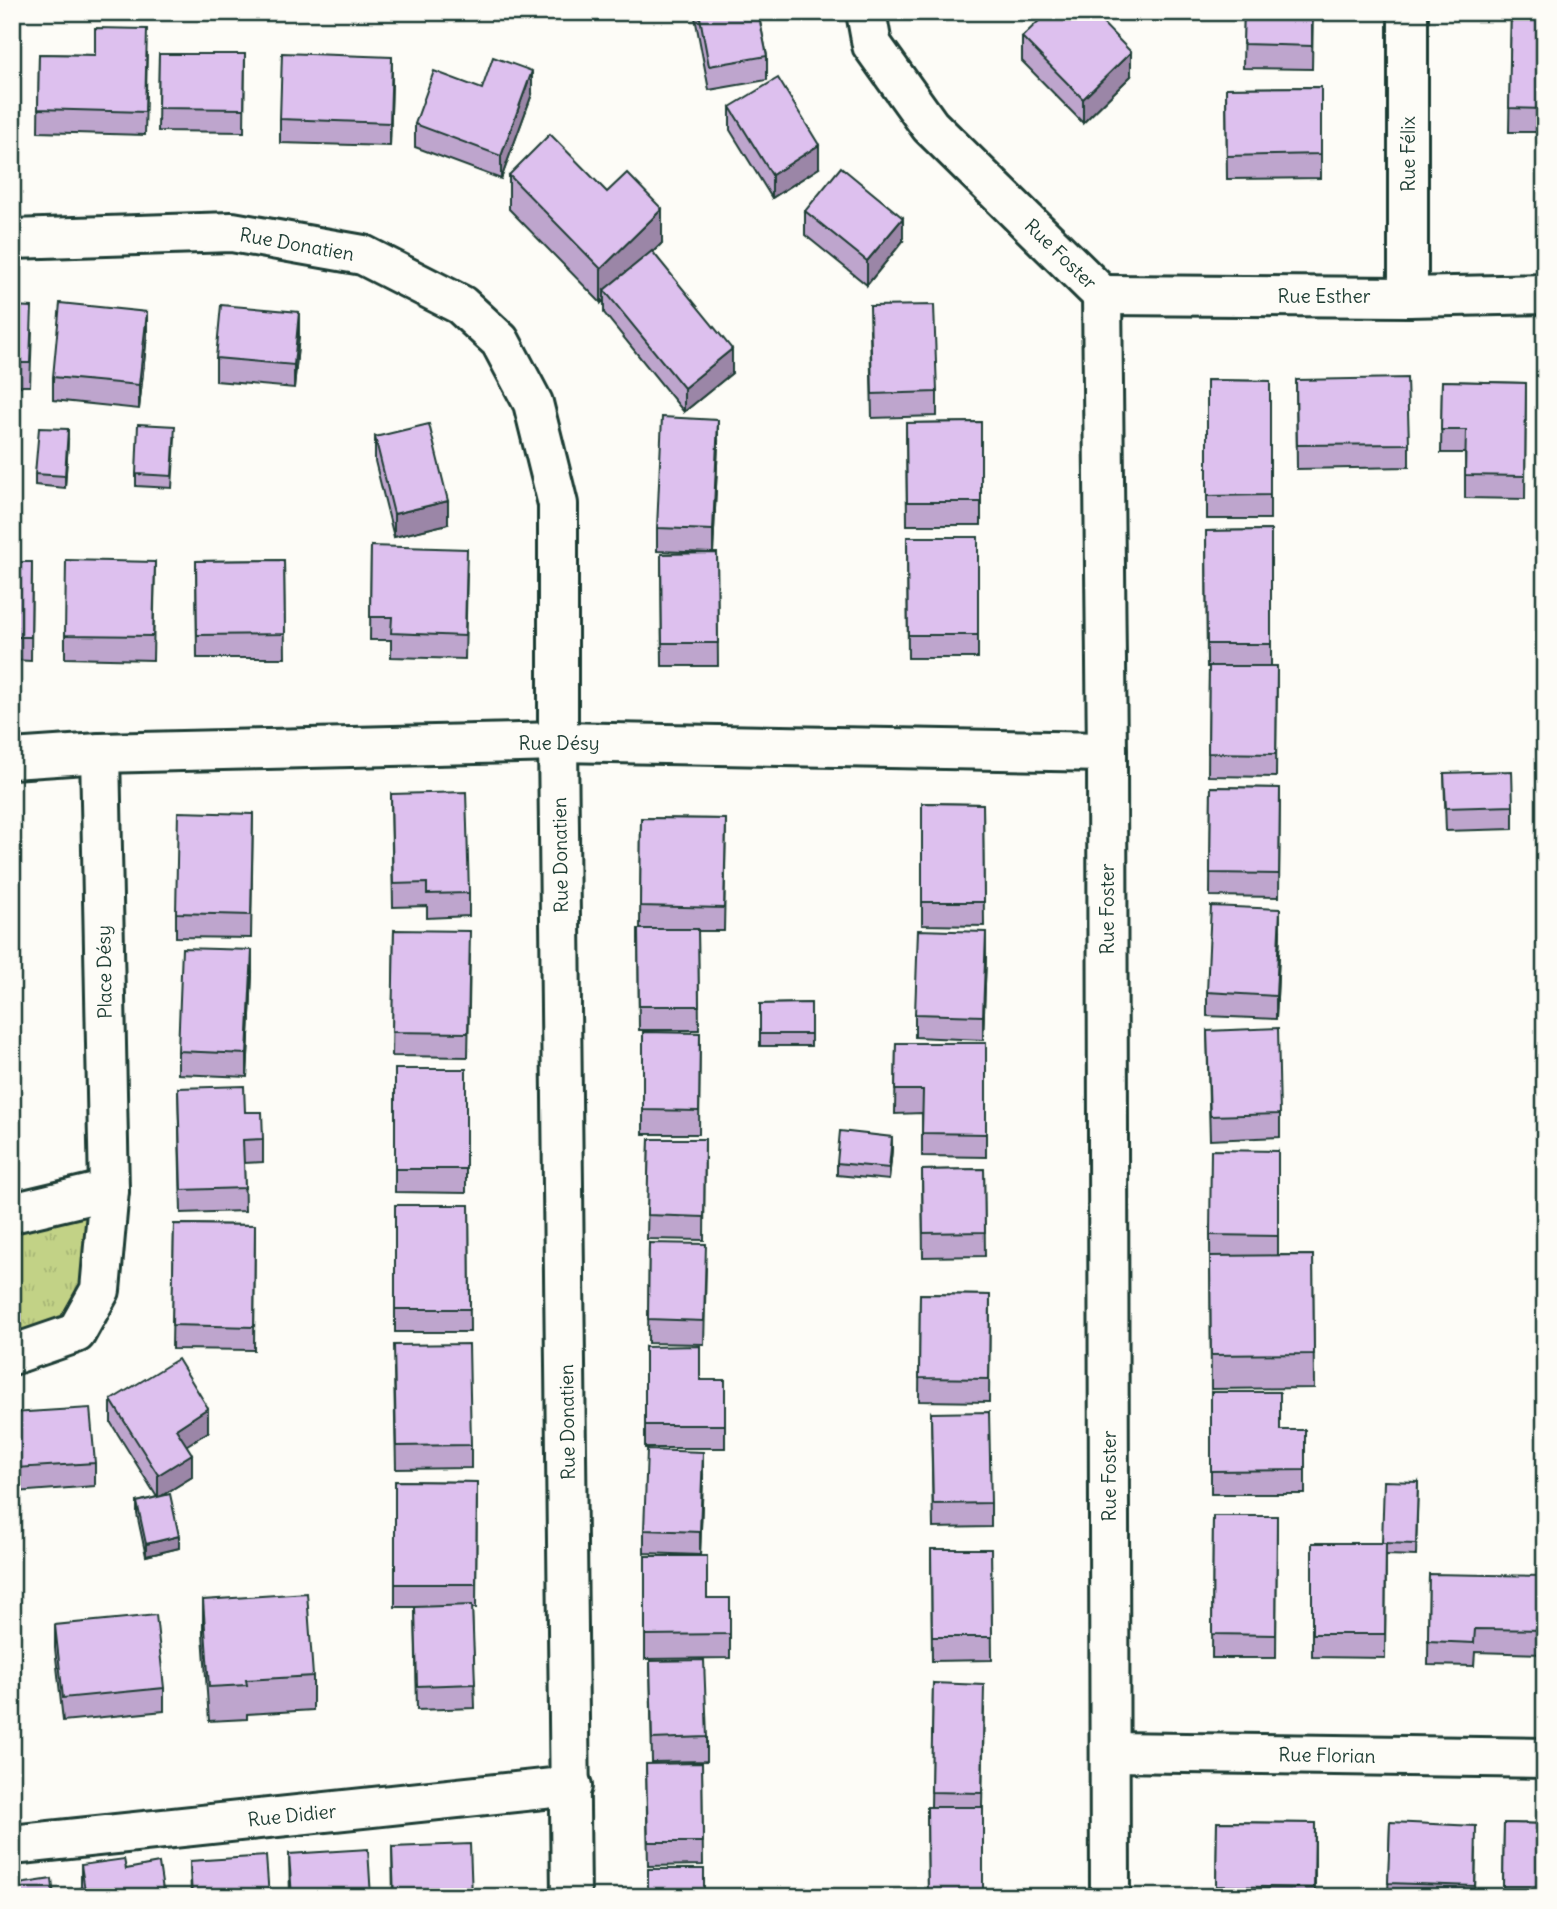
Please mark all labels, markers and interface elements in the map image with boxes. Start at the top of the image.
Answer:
street label: Rue Félix [1396,116,1420,192]
street label: Rue Foster [1020,214,1102,294]
street label: Rue Donatien [238,222,356,266]
street label: Rue Esther [1278,284,1371,308]
street label: Rue Désy [519,731,599,755]
street label: Rue Donatien [547,797,573,913]
street label: Rue Foster [1095,863,1119,955]
street label: Place Désy [91,925,117,1019]
street label: Rue Donatien [554,1364,580,1480]
street label: Rue Foster [1097,1430,1121,1522]
street label: Rue Florian [1278,1742,1376,1768]
street label: Rue Didier [247,1798,338,1832]

